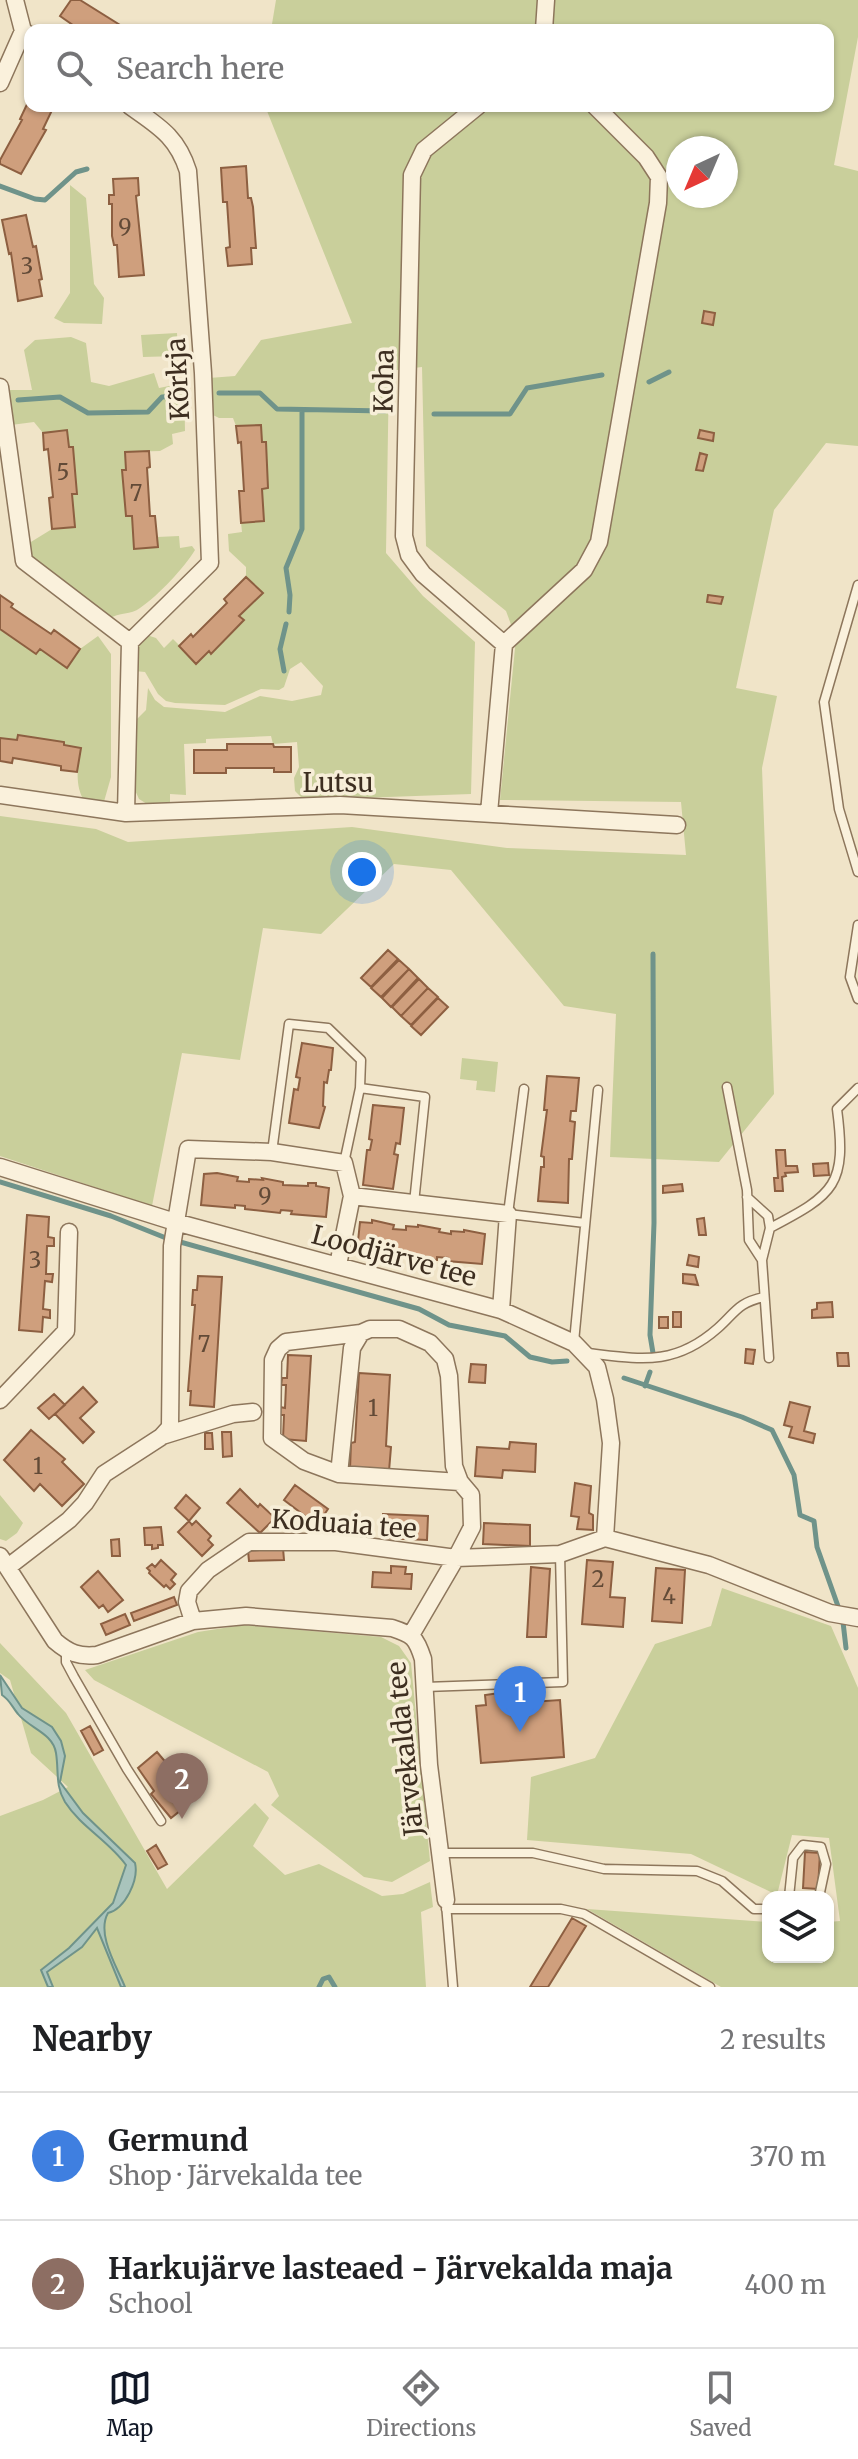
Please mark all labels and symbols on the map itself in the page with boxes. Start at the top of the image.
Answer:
north arrow [666,136,738,208]
house number: 9 [118,213,132,241]
house number: 3 [21,252,33,280]
street label: Kõrkja [159,337,196,421]
street label: Koha [366,349,401,413]
house number: 5 [57,458,69,486]
house number: 7 [130,479,142,507]
street label: Lutsu [302,766,374,799]
your location [342,852,382,892]
house number: 9 [258,1182,272,1210]
street label: Loodjärve tee [308,1218,480,1293]
house number: 3 [29,1246,41,1274]
house number: 7 [198,1330,210,1358]
house number: 1 [368,1394,378,1422]
house number: 1 [33,1452,43,1480]
street label: Koduaia tee [270,1502,418,1545]
house number: 2 [591,1565,605,1593]
house number: 4 [662,1582,676,1610]
street label: Järvekalda tee [379,1660,430,1839]
pin: 1 [494,1666,546,1732]
pin: 2 [156,1753,208,1819]

